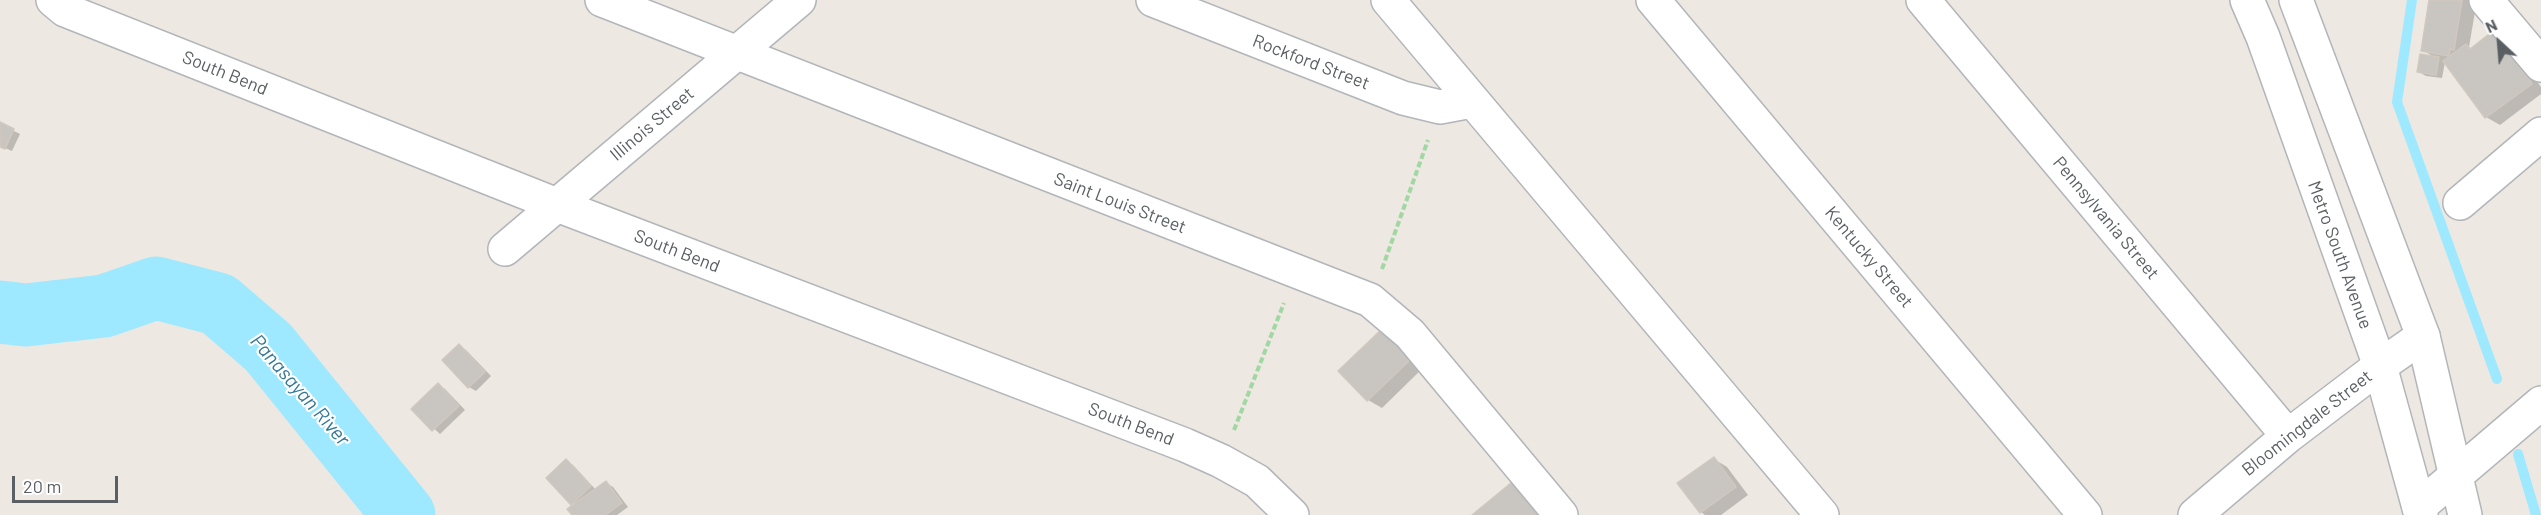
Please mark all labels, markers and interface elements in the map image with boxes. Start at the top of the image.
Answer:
north arrow [2469,12,2529,72]
text: N [2482,15,2500,36]
street label: Rockford Street [1249,30,1373,94]
street label: South Bend [179,46,271,100]
street label: Illinois Street [606,83,698,165]
street label: Pennsylvania Street [2048,152,2164,284]
street label: Saint Louis Street [1051,168,1189,238]
street label: Metro South Avenue [2303,178,2377,332]
street label: Kentucky Street [1820,202,1918,312]
street label: South Bend [631,225,723,277]
water label: Panasayan River [245,330,355,450]
street label: Bloomingdale Street [2238,365,2376,481]
street label: South Bend [1085,398,1177,450]
scale bar [15,464,122,502]
text: 20 m [23,475,61,497]

